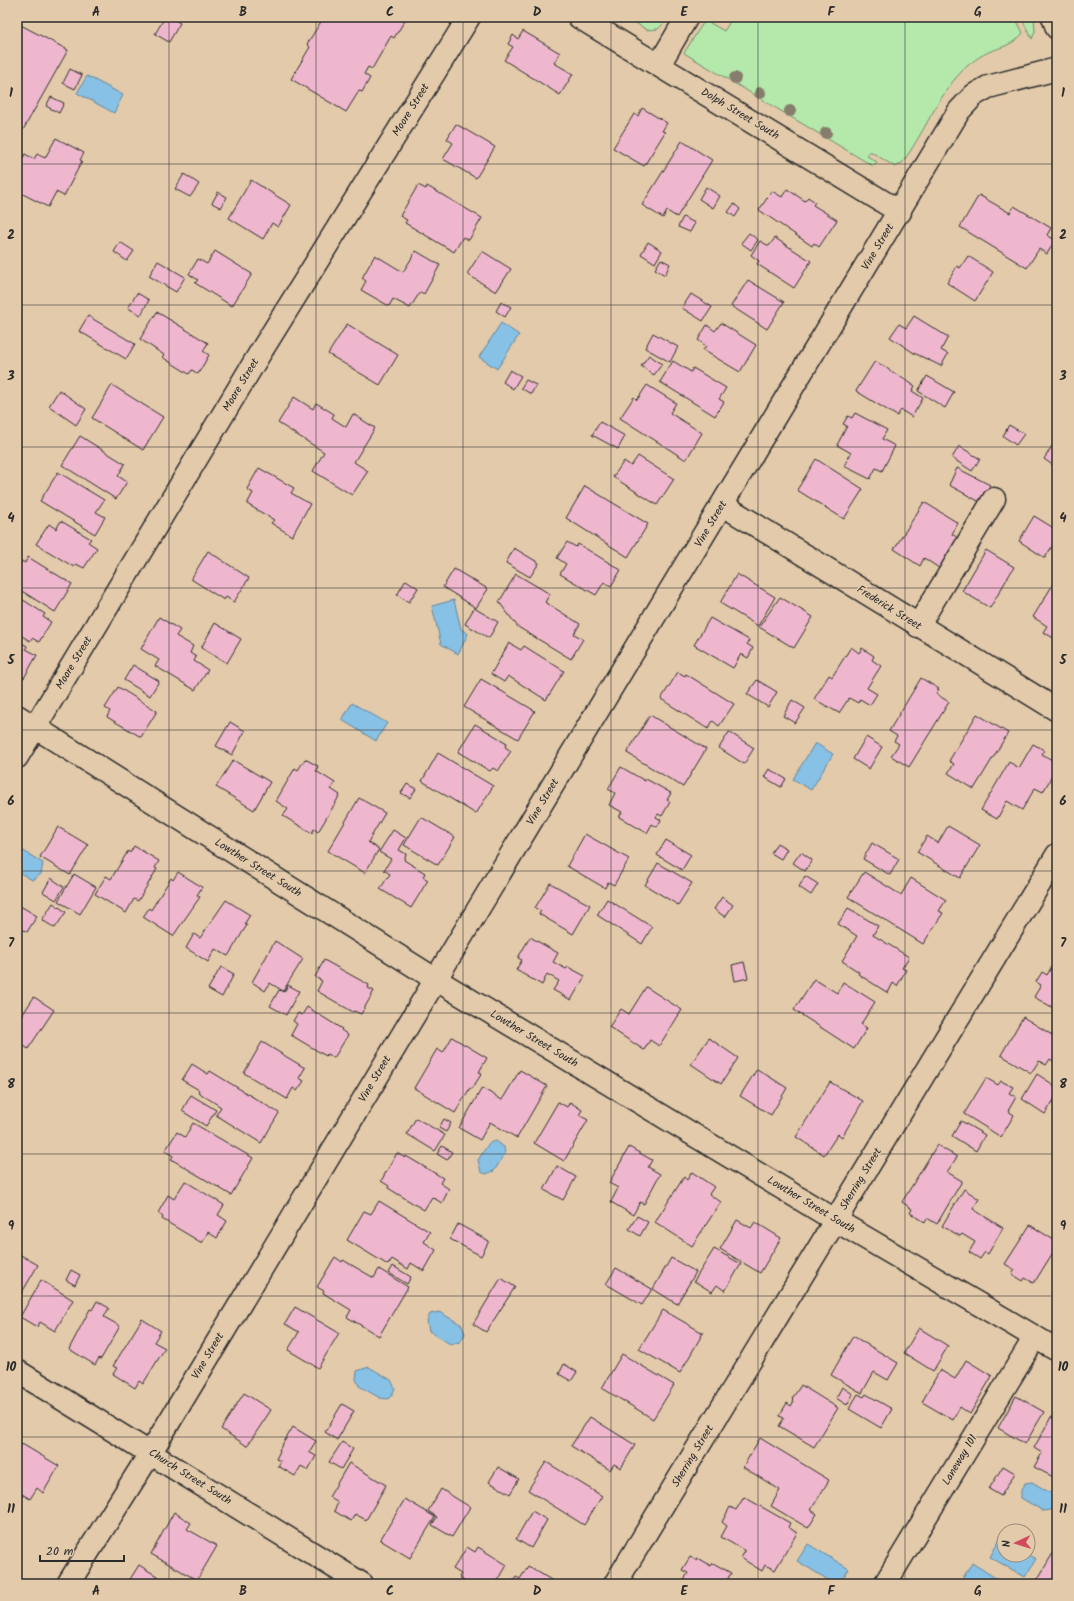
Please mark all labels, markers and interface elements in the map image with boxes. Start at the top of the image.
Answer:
text: A [92,2,100,23]
text: B [239,2,247,23]
text: C [386,2,394,23]
text: D [533,2,542,23]
text: E [680,2,688,23]
text: F [827,2,835,23]
text: G [974,2,982,23]
street label: Moore Street [388,79,435,140]
text: 1 [9,83,13,104]
street label: Dolph Street South [697,83,783,145]
text: 1 [1061,83,1065,104]
street label: Vine Street [857,220,899,274]
text: 2 [7,225,15,246]
text: 2 [1059,225,1067,246]
street label: Moore Street [218,354,264,415]
text: 3 [6,366,15,387]
text: 3 [1058,366,1067,387]
street label: Vine Street [690,497,732,551]
text: 4 [7,508,15,529]
text: 4 [1059,508,1067,529]
street label: Frederick Street [853,581,926,635]
street label: Moore Street [51,632,97,693]
text: 5 [7,650,16,671]
text: 5 [1059,650,1068,671]
street label: Vine Street [522,775,564,829]
text: 6 [7,791,15,812]
text: 6 [1059,791,1067,812]
street label: Lowther Street South [211,834,305,902]
text: 7 [8,933,15,954]
text: 7 [1060,933,1067,954]
street label: Lowther Street South [486,1006,582,1073]
street label: Vine Street [354,1052,396,1106]
text: 8 [7,1074,15,1095]
text: 8 [1059,1074,1067,1095]
street label: Sherring Street [835,1144,887,1214]
street label: Lowther Street South [763,1172,859,1239]
text: 9 [8,1216,15,1237]
text: 9 [1060,1216,1067,1237]
street label: Vine Street [187,1329,229,1383]
text: 10 [6,1357,17,1378]
text: 10 [1058,1357,1069,1378]
street label: Sherring Street [667,1421,719,1491]
street label: Laneway 101 [938,1431,982,1489]
street label: Church Street South [145,1444,235,1510]
text: 11 [7,1499,15,1520]
text: 11 [1059,1499,1067,1520]
north arrow [996,1523,1036,1563]
scale bar [40,1537,124,1563]
text: N [998,1539,1016,1548]
text: 20 m [46,1542,74,1561]
text: A [92,1581,100,1601]
text: B [239,1581,247,1601]
text: C [386,1581,394,1601]
text: D [533,1581,542,1601]
text: E [680,1581,688,1601]
text: F [827,1581,835,1601]
text: G [974,1581,982,1601]

